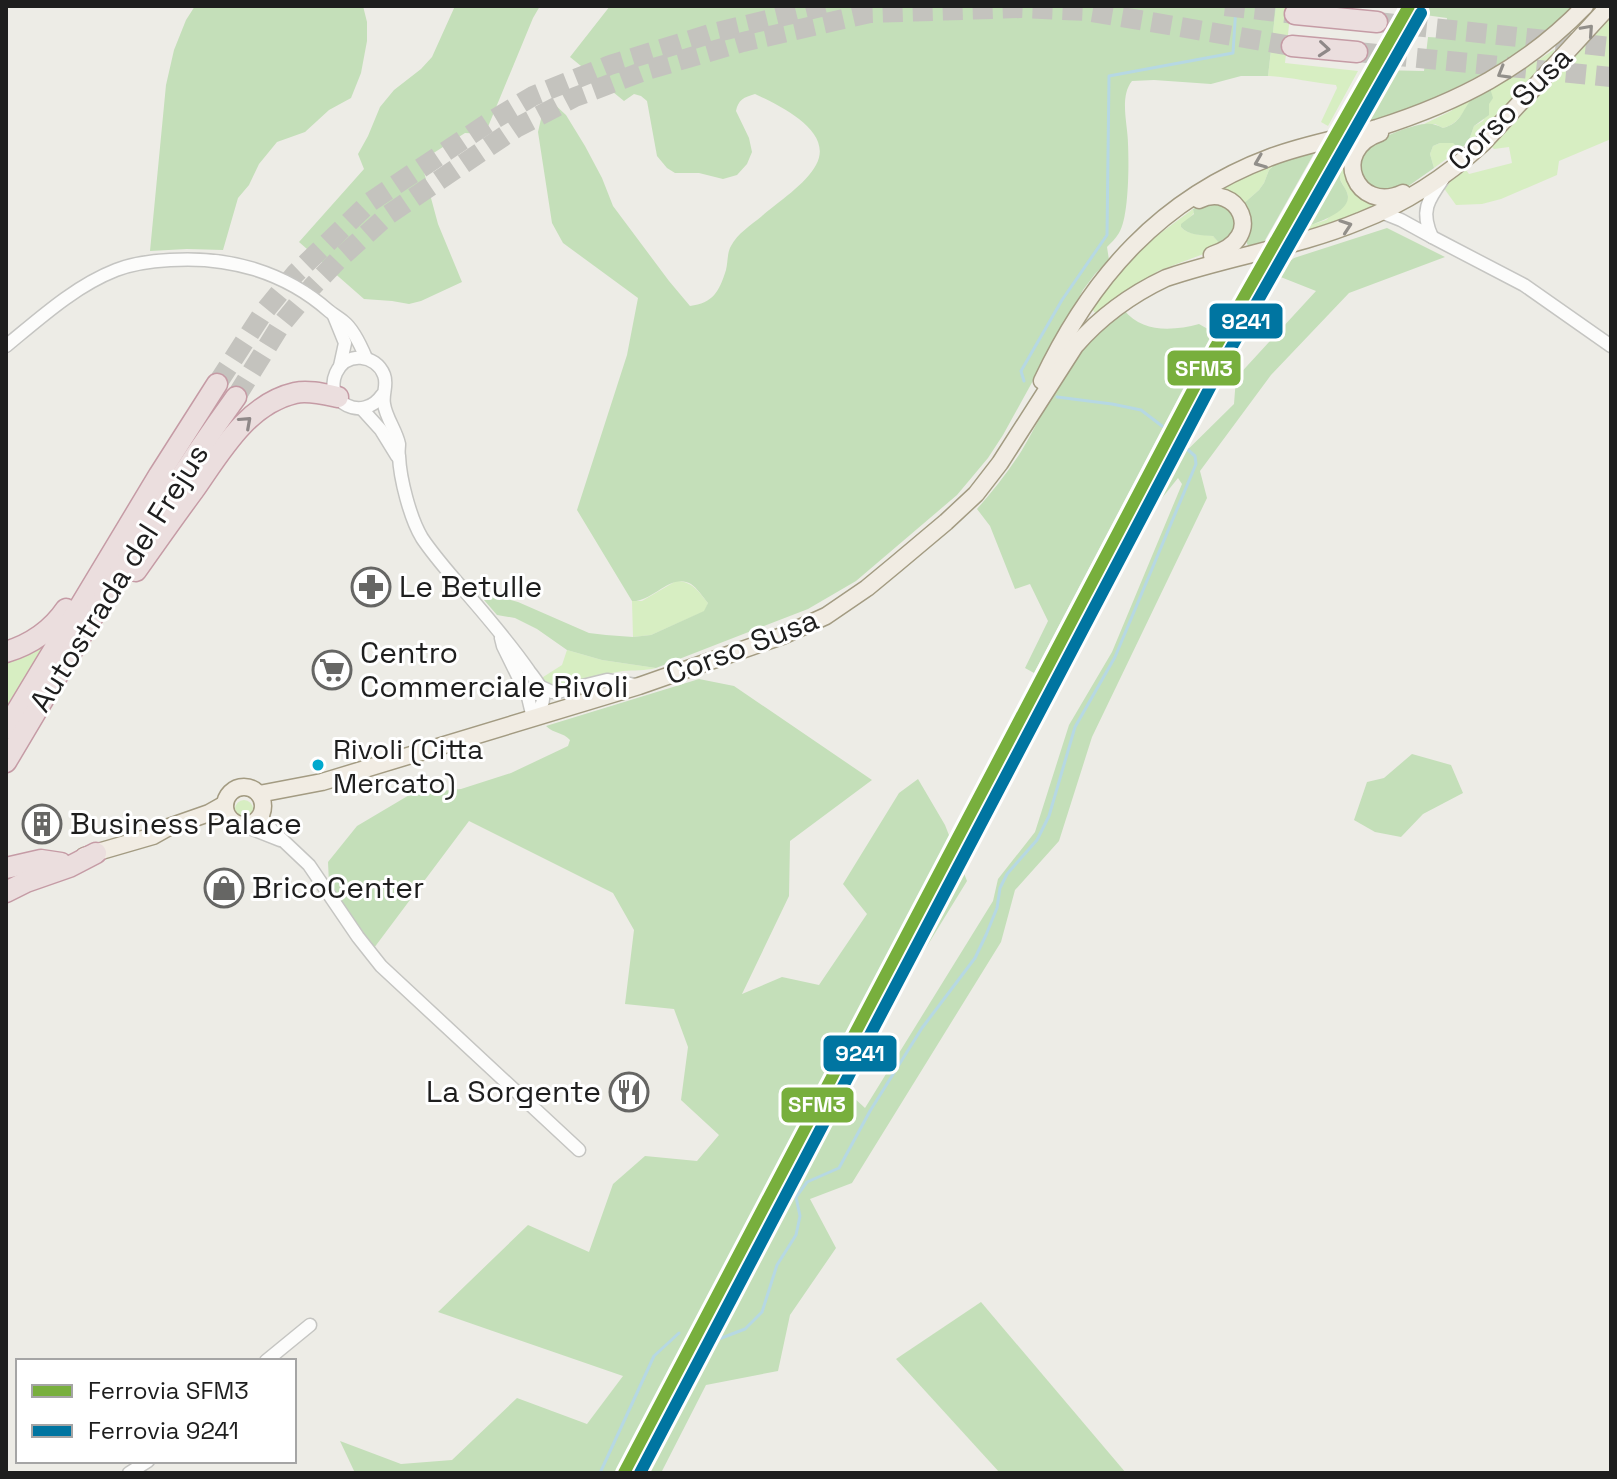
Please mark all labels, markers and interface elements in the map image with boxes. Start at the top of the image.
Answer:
one-way arrow [1578,24,1592,39]
street label: Corso Susa [1439,38,1580,179]
one-way arrow [1318,40,1331,57]
one-way arrow [1497,63,1512,79]
one-way arrow [1254,152,1268,168]
one-way arrow [1338,220,1352,236]
line badge: 9241 [1208,302,1284,340]
text: 9241 [1221,307,1271,335]
line badge: SFM3 [1166,349,1242,387]
text: SFM3 [1175,354,1233,382]
one-way arrow [237,417,252,432]
street label: Autostrada del Frejus [20,437,217,719]
pharmacy icon: Le Betulle [350,566,392,608]
place label: Le Betulle [399,567,542,606]
street label: Corso Susa [660,600,824,694]
place label: Centro Commerciale Rivoli [360,633,628,706]
supermarket icon: Centro Commerciale Rivoli [311,649,353,691]
place label: Rivoli (Citta Mercato) [333,731,483,801]
marker: Rivoli (Citta Mercato) [310,757,326,773]
building icon: Business Palace [21,803,63,845]
place label: Business Palace [70,804,302,843]
shop icon: BricoCenter [203,867,245,909]
place label: BricoCenter [252,868,424,907]
line badge: 9241 [822,1034,898,1073]
text: 9241 [835,1039,885,1067]
restaurant icon: La Sorgente [608,1071,650,1113]
place label: La Sorgente [426,1072,601,1111]
line badge: SFM3 [780,1086,855,1124]
text: SFM3 [788,1090,846,1118]
legend [16,1359,296,1463]
text: Ferrovia SFM3 [88,1375,249,1406]
text: Ferrovia 9241 [88,1415,239,1446]

